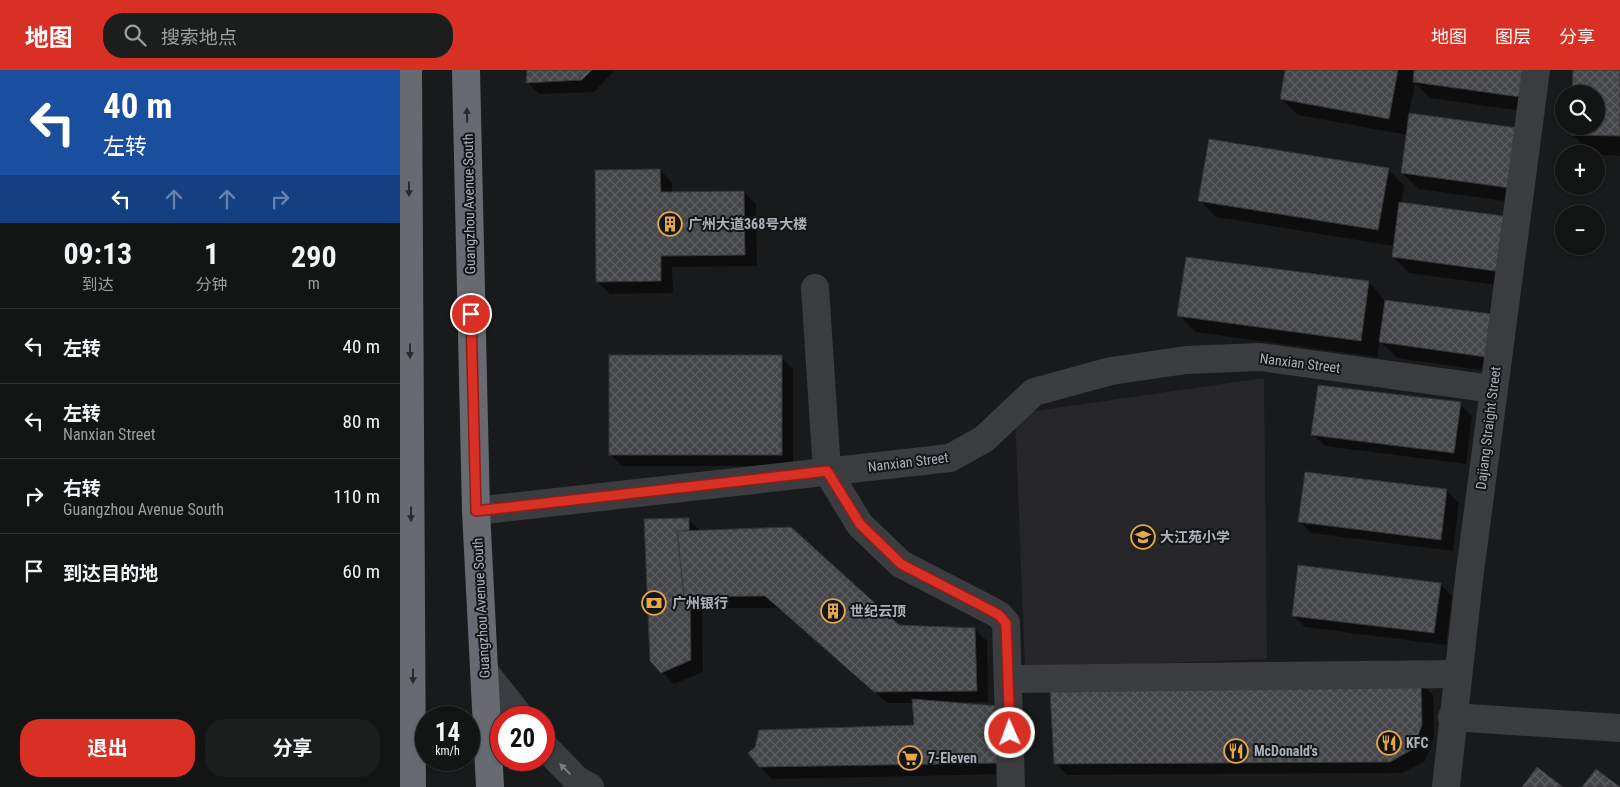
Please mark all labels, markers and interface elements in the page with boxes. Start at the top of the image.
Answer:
search box [103,13,453,58]
icon: search [121,21,149,49]
text: 地图 [25,24,73,52]
text: 搜索地点 [161,26,237,49]
text: 地图 [1431,26,1467,47]
text: 图层 [1495,26,1531,47]
text: 分享 [1559,26,1595,47]
map controls [1555,85,1605,255]
button: search [1555,85,1605,135]
text: 40 m [103,86,172,127]
icon: left [20,90,85,155]
one-way arrow [462,107,470,123]
street label: Guangzhou Avenue South [460,133,478,275]
text: 左转 [103,134,147,159]
button: + [1555,145,1605,195]
one-way arrow [405,181,413,197]
icon: left [107,185,135,213]
icon: ahead [160,185,188,213]
icon: ahead [213,185,241,213]
icon: right [266,185,294,213]
button: − [1555,205,1605,255]
building icon: 广州大道368号大楼 [657,211,683,237]
place label: 广州大道368号大楼 [688,216,807,232]
text: 09:13 [63,236,132,271]
text: 1 [204,236,219,271]
text: 290 [291,239,337,274]
text: m [308,274,320,293]
text: 到达 [82,275,114,294]
text: 分钟 [196,275,228,294]
pin [450,293,492,335]
icon: arrive [457,300,485,328]
icon: left [20,332,48,360]
text: 40 m [343,335,380,358]
text: 左转 [63,337,101,360]
one-way arrow [406,343,414,359]
street label: Nanxian Street [1259,350,1341,376]
street label: Dajiang Straight Street [1473,366,1503,490]
text: 左转 [63,402,101,425]
icon: left [20,407,48,435]
text: 80 m [343,410,380,433]
text: Nanxian Street [63,425,156,444]
street label: Nanxian Street [867,449,949,475]
text: 右转 [63,477,101,500]
icon: right [20,482,48,510]
text: 110 m [333,485,380,508]
text: Guangzhou Avenue South [63,500,224,519]
one-way arrow [407,506,415,522]
school or university icon: 大江苑小学 [1130,524,1156,550]
place label: 大江苑小学 [1160,529,1230,545]
street label: Guangzhou Avenue South [469,537,493,679]
icon: arrive [20,557,48,585]
text: 60 m [343,560,380,583]
text: 到达目的地 [63,562,158,585]
bank icon: 广州银行 [641,590,667,616]
place label: 广州银行 [672,595,728,611]
building icon: 世纪云顶 [820,598,846,624]
place label: 世纪云顶 [850,603,906,619]
one-way arrow [409,668,417,684]
speed limit sign: 20 [490,706,555,771]
position arrow [983,706,1035,758]
text: 14 [435,718,460,747]
button: 退出 [20,719,195,777]
button: 分享 [205,719,380,777]
restaurant icon: KFC [1376,730,1402,756]
place label: KFC [1406,735,1428,751]
restaurant icon: McDonald's [1223,738,1249,764]
place label: McDonald's [1254,743,1318,759]
text: km/h [435,744,460,758]
supermarket icon: 7-Eleven [897,745,923,771]
place label: 7-Eleven [928,750,977,766]
one-way arrow [560,763,572,775]

